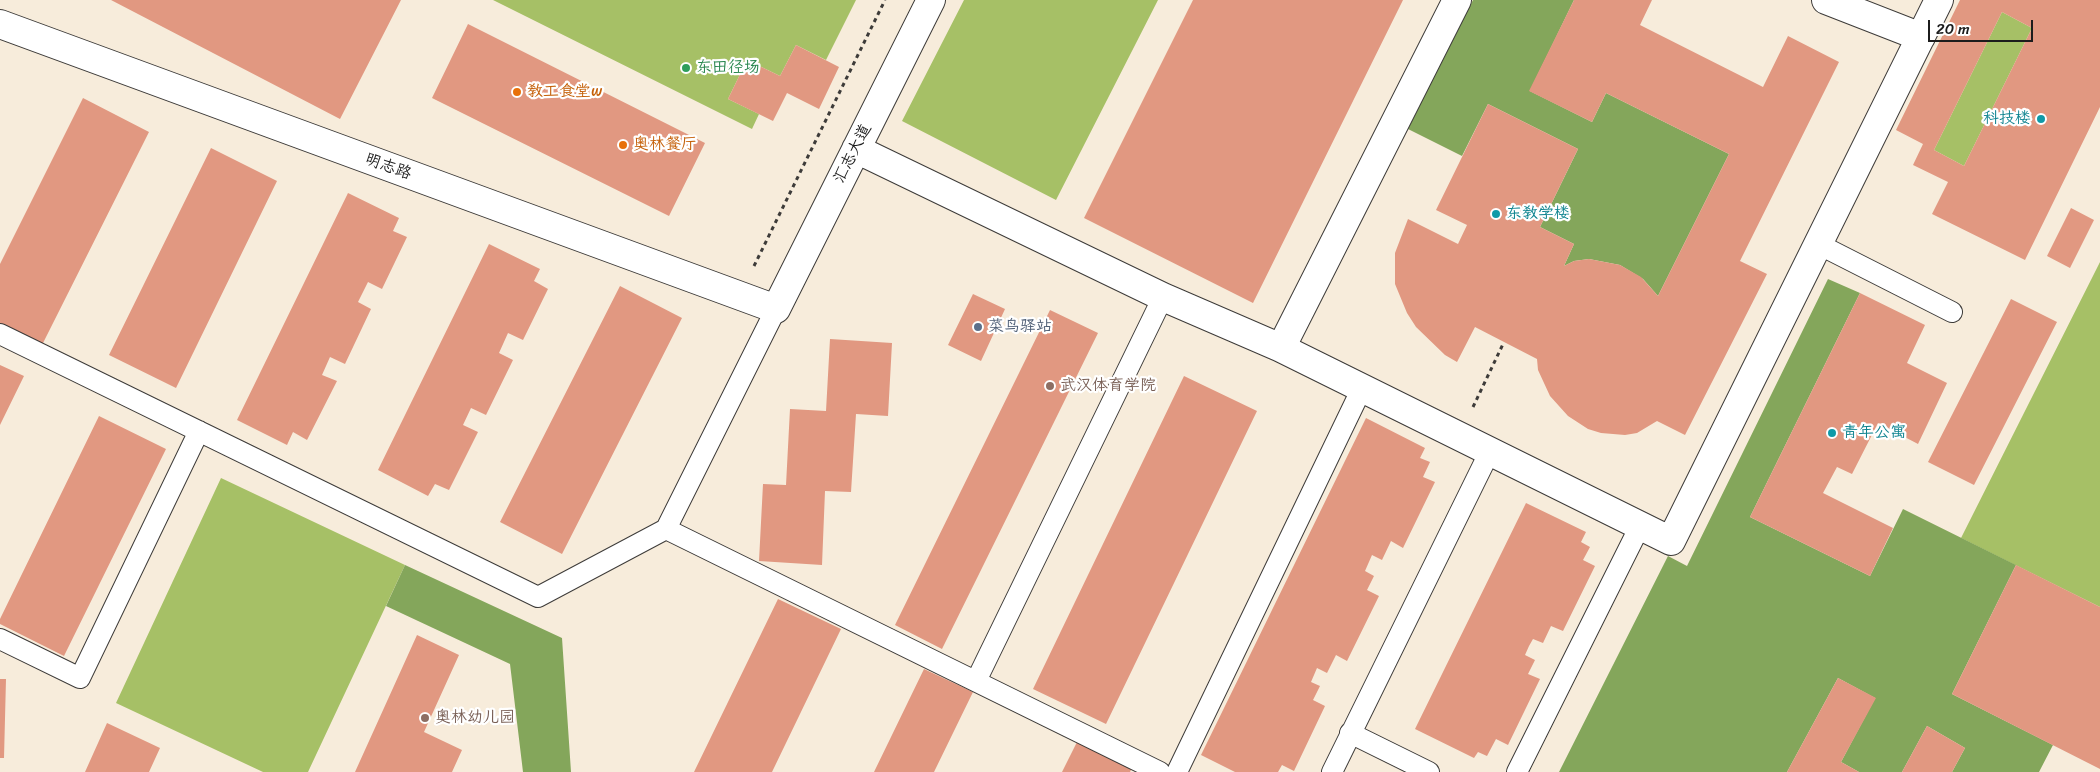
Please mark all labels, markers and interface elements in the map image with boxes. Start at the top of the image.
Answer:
scale bar [1930,10,2035,42]
text: 20 m [1936,16,1970,42]
place label: 东田径场 [696,58,760,78]
marker: 东田径场 [680,62,692,74]
place label: 教工食堂w [527,82,602,102]
marker: 教工食堂w [511,86,523,98]
place label: 科技楼 [1983,109,2031,129]
marker: 科技楼 [2035,113,2047,125]
street label: 汇志大道 [830,121,876,187]
place label: 奥林餐厅 [633,135,697,155]
marker: 奥林餐厅 [617,139,629,151]
street label: 明志路 [362,150,414,184]
place label: 东教学楼 [1506,204,1570,224]
marker: 东教学楼 [1490,208,1502,220]
place label: 菜鸟驿站 [988,317,1052,337]
marker: 菜鸟驿站 [972,321,984,333]
place label: 武汉体育学院 [1060,376,1156,396]
marker: 武汉体育学院 [1044,380,1056,392]
place label: 青年公寓 [1842,423,1906,443]
marker: 青年公寓 [1826,427,1838,439]
place label: 奥林幼儿园 [435,708,515,728]
marker: 奥林幼儿园 [419,712,431,724]

